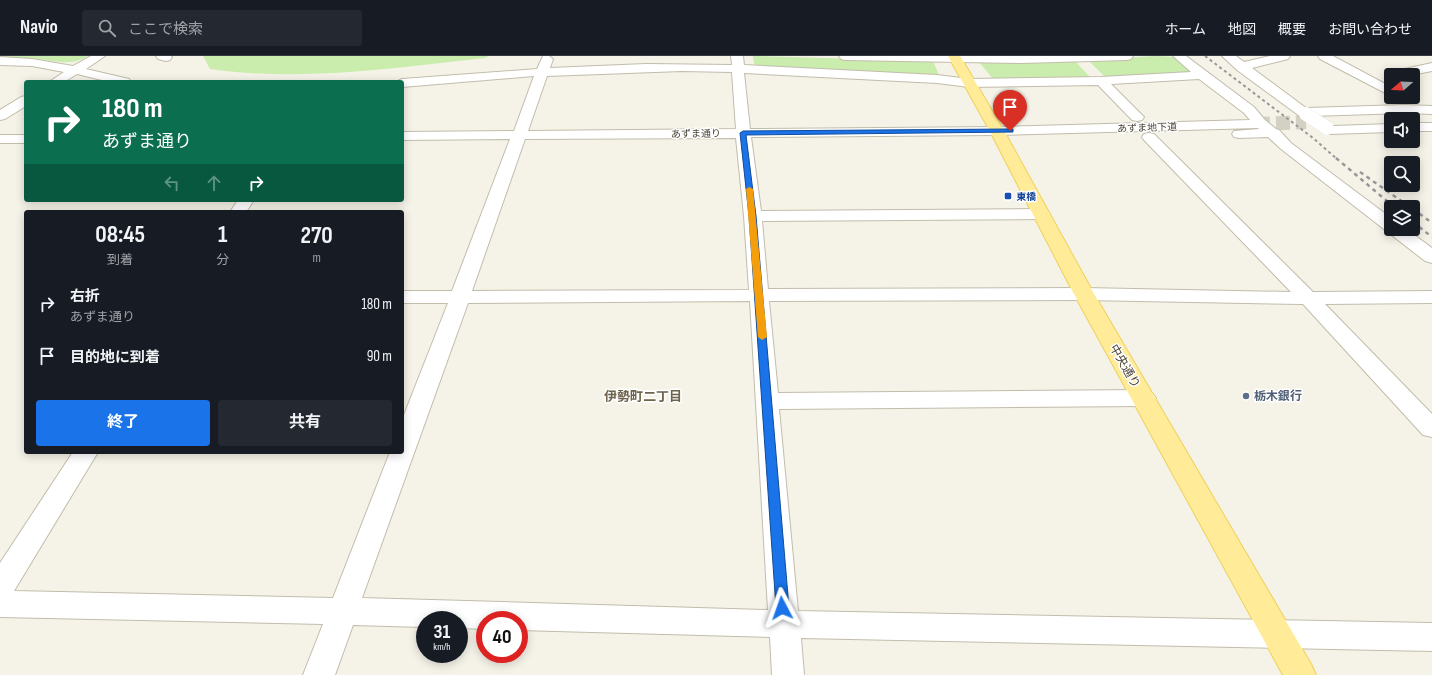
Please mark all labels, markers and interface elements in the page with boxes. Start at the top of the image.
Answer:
search box [82,10,362,46]
text: Navio [20,16,58,39]
icon: search [96,17,118,39]
text: ここで検索 [128,20,203,39]
text: ホーム [1164,21,1206,38]
text: 地図 [1228,21,1256,38]
text: 概要 [1278,21,1306,38]
text: お問い合わせ [1328,21,1412,38]
north arrow [1384,68,1420,104]
map controls [1384,68,1420,236]
pin [993,90,1027,131]
text: 180 m [102,92,162,125]
icon: right [36,96,88,148]
icon: arrive [999,96,1021,118]
button: sound [1384,112,1420,148]
street label: あずま地下道 [1117,121,1177,135]
street label: あずま通り [671,128,721,140]
text: あずま通り [102,131,192,152]
button: search [1384,156,1420,192]
icon: left [161,172,183,194]
icon: ahead [203,172,225,194]
icon: right [245,172,267,194]
marker: 東橋 [1003,191,1013,201]
place label: 東橋 [1016,191,1036,203]
button: layers [1384,200,1420,236]
text: 08:45 [95,220,145,249]
text: 1 [218,220,227,249]
text: 270 [300,221,333,250]
text: m [312,250,321,266]
text: 到着 [107,252,133,268]
text: 分 [216,252,229,268]
text: 右折 [70,287,100,306]
icon: right [36,293,58,315]
text: 180 m [361,295,392,314]
text: あずま通り [70,309,135,325]
street label: 中央通り [1106,342,1143,391]
icon: arrive [36,345,58,367]
text: 90 m [367,347,392,366]
text: 目的地に到着 [70,348,160,367]
district label: 伊勢町二丁目 [604,389,682,405]
place label: 栃木銀行 [1254,389,1302,404]
marker: 栃木銀行 [1241,391,1251,401]
button: 終了 [36,400,210,446]
button: 共有 [218,400,392,446]
position arrow [761,587,803,629]
speed limit sign: 40 [476,611,528,663]
text: 31 [434,620,450,644]
text: km/h [433,641,451,653]

